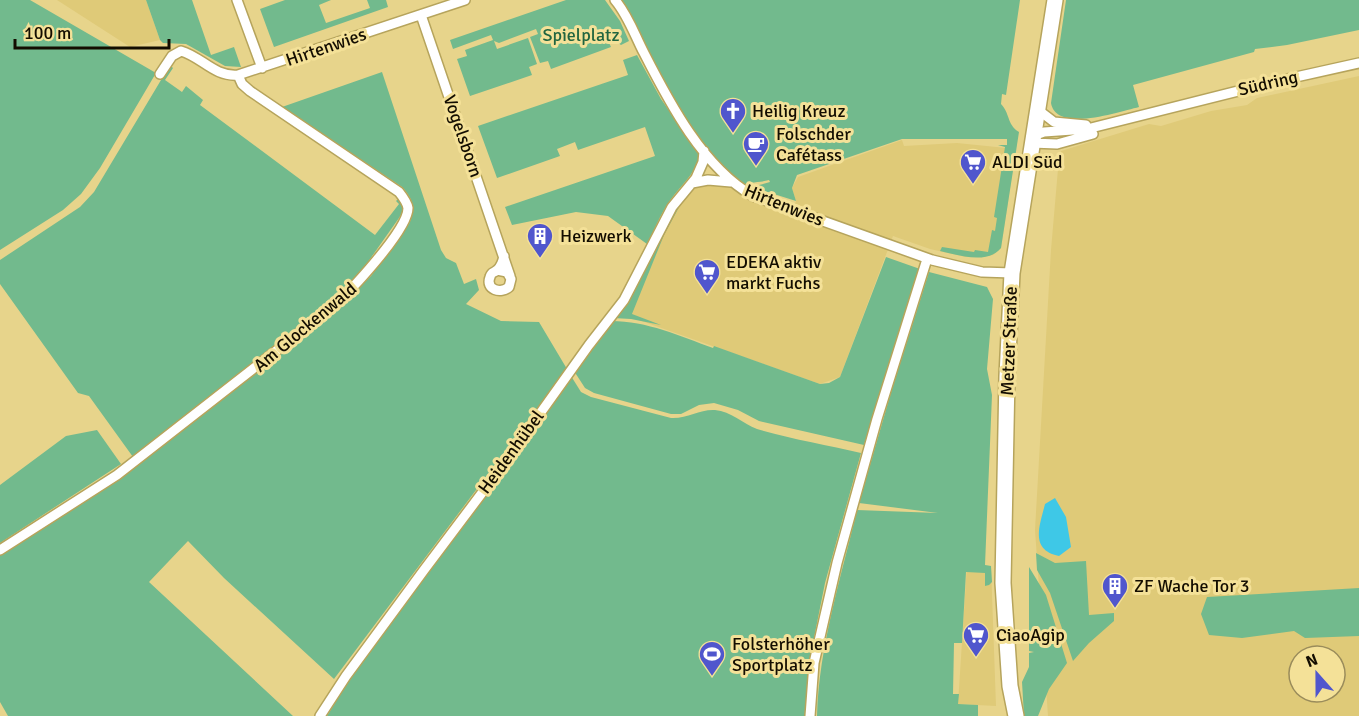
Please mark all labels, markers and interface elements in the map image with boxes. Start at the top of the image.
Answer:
scale bar [15,12,170,50]
text: 100 m [24,22,71,44]
street label: Hirtenwies [283,23,369,71]
park label: Spielplatz [542,24,620,46]
street label: Südring [1236,65,1300,101]
street label: Vogelsborn [439,92,487,180]
church icon: Heilig Kreuz [718,96,748,134]
place label: Heilig Kreuz [752,100,845,122]
place label: Folschder Cafétass [776,123,851,166]
cafe icon: Folschder Cafétass [741,129,771,167]
supermarket icon: ALDI Süd [958,147,988,185]
place label: ALDI Süd [992,151,1063,173]
street label: Hirtenwies [741,179,827,231]
building icon: Heizwerk [525,221,555,259]
place label: Heizwerk [560,225,632,247]
place label: EDEKA aktiv markt Fuchs [726,251,822,294]
supermarket icon: EDEKA aktiv markt Fuchs [692,257,722,295]
street label: Am Glockenwald [249,278,361,376]
street label: Metzer Straße [996,286,1022,396]
street label: Heidenhübel [473,406,549,498]
building icon: ZF Wache Tor 3 [1100,571,1130,609]
place label: ZF Wache Tor 3 [1134,575,1249,597]
supermarket icon: CiaoAgip [961,620,991,658]
place label: CiaoAgip [996,624,1065,646]
place label: Folsterhöher Sportplatz [732,633,830,676]
sports icon: Folsterhöher Sportplatz [697,639,727,677]
north arrow [1287,644,1347,704]
text: N [1303,650,1321,672]

